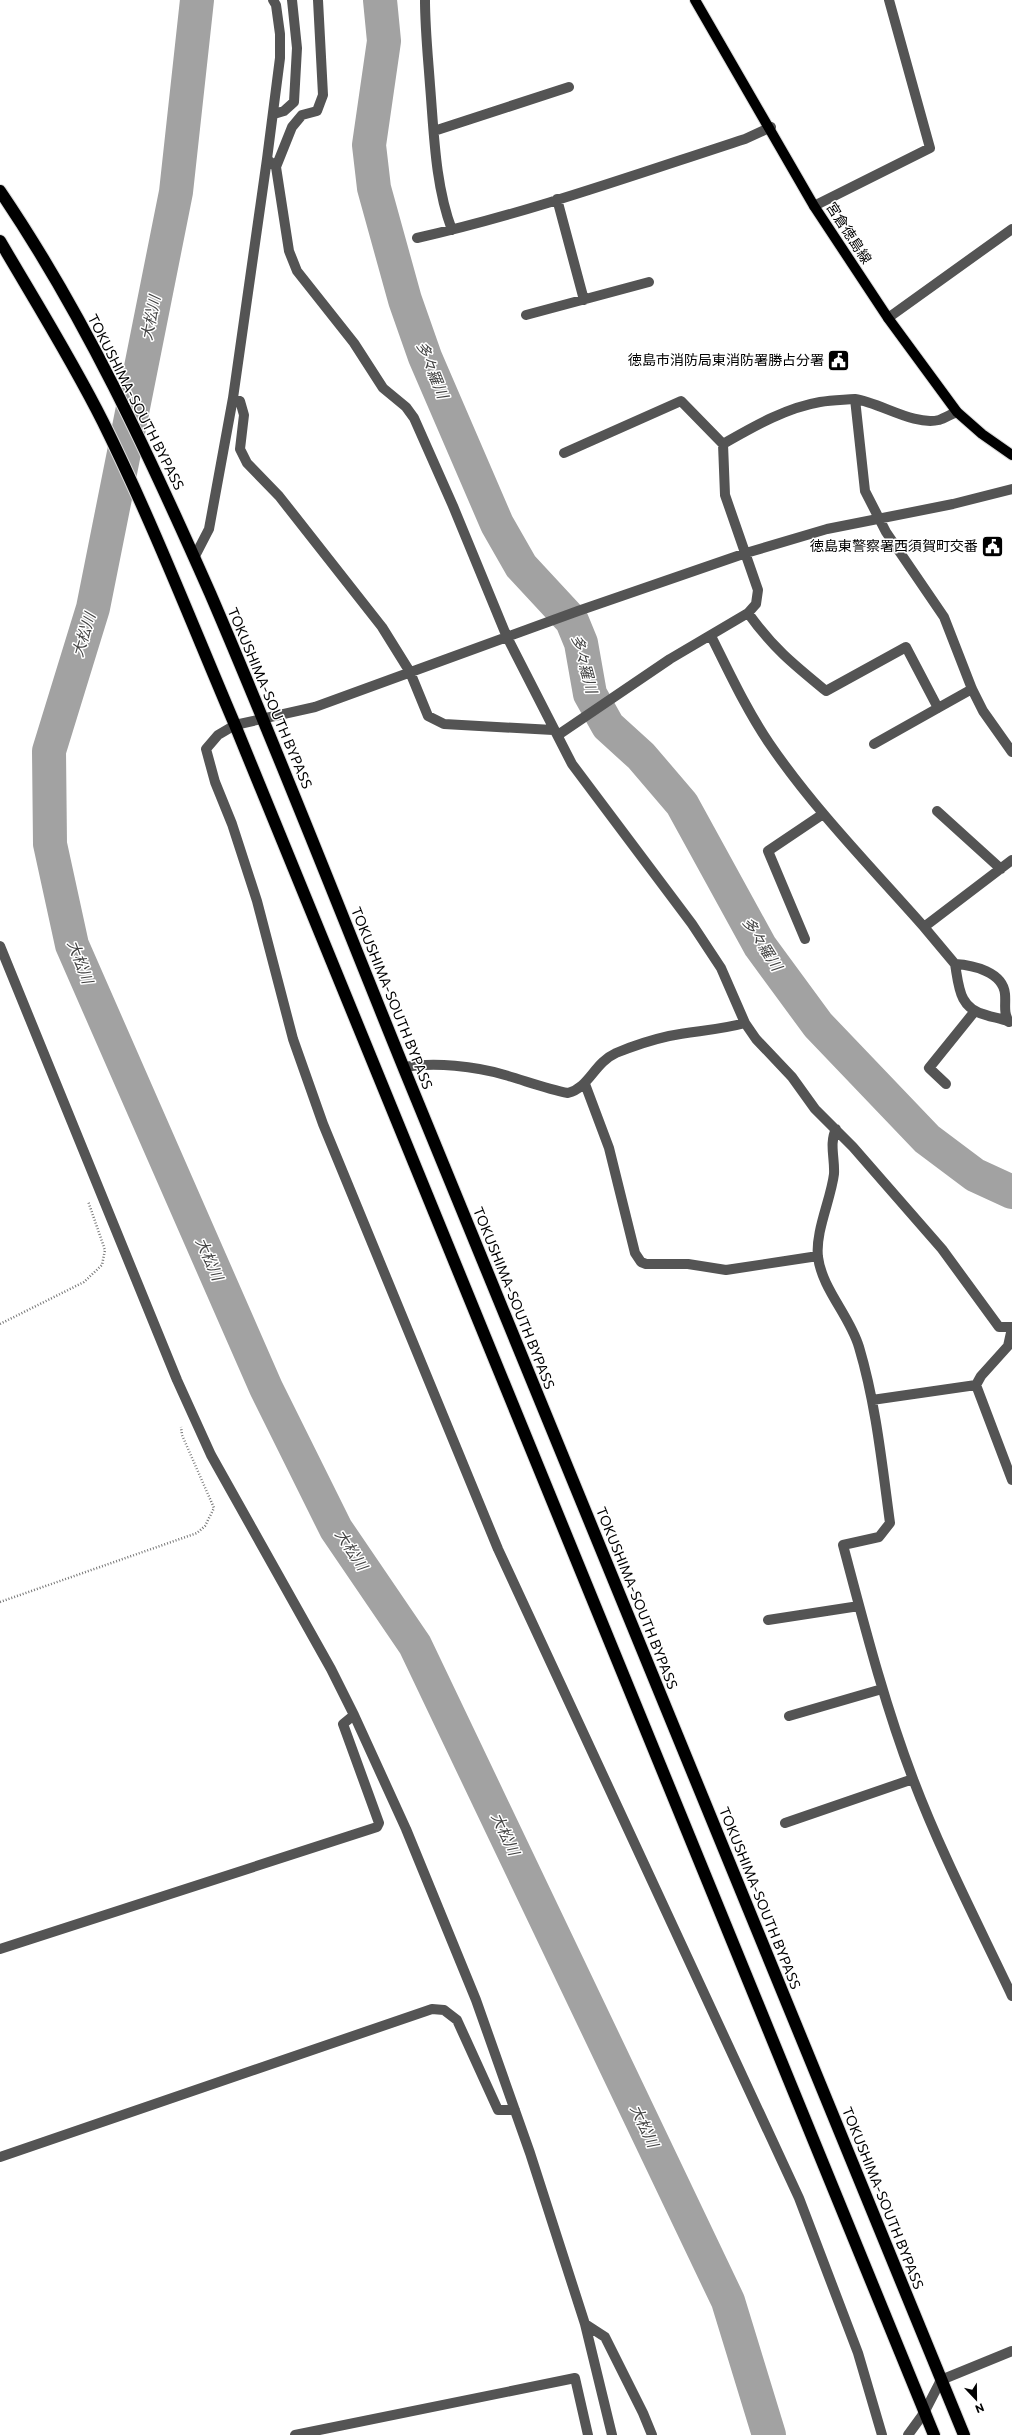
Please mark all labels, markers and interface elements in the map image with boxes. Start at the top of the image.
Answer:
street label: 宮倉徳島線 [823,199,876,267]
water label: 大松川 [137,292,164,342]
street label: TOKUSHIMA-SOUTH BYPASS [85,311,188,493]
water label: 多々羅川 [413,338,453,403]
public building icon: 徳島市消防局東消防署勝占分署 [826,347,852,373]
place label: 徳島市消防局東消防署勝占分署 [628,351,824,368]
public building icon: 徳島東警察署西須賀町交番 [980,533,1006,559]
place label: 徳島東警察署西須賀町交番 [810,537,978,554]
street label: TOKUSHIMA-SOUTH BYPASS [225,605,316,791]
water label: 大松川 [68,609,99,659]
water label: 多々羅川 [569,632,602,697]
street label: TOKUSHIMA-SOUTH BYPASS [348,904,437,1091]
water label: 多々羅川 [739,913,787,975]
water label: 大松川 [64,937,98,988]
street label: TOKUSHIMA-SOUTH BYPASS [470,1204,559,1391]
water label: 大松川 [193,1234,228,1285]
street label: TOKUSHIMA-SOUTH BYPASS [593,1504,682,1691]
water label: 大松川 [332,1526,373,1575]
street label: TOKUSHIMA-SOUTH BYPASS [716,1804,805,1991]
water label: 大松川 [488,1809,524,1860]
water label: 大松川 [627,2101,663,2152]
street label: TOKUSHIMA-SOUTH BYPASS [839,2104,928,2291]
north arrow [956,2379,996,2419]
text: N [974,2401,986,2416]

